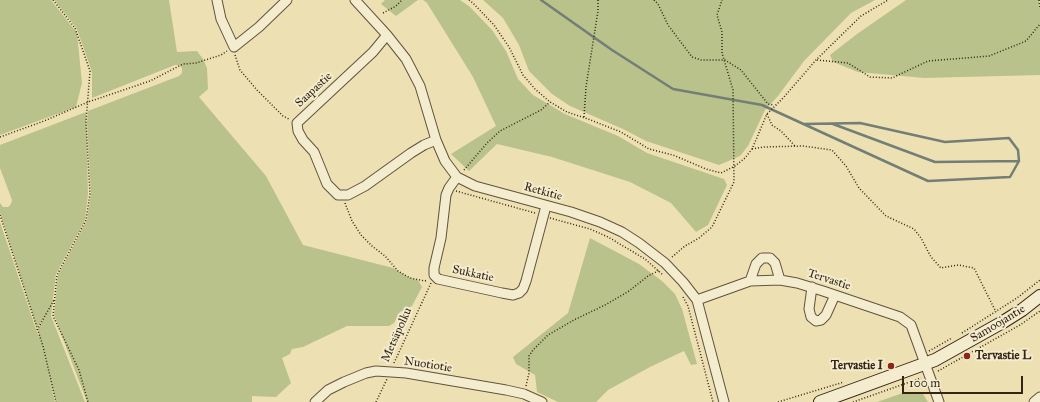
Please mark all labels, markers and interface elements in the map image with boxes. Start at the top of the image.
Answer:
street label: Saapastie [293,69,335,111]
street label: Retkitie [522,180,564,204]
street label: Sukkatie [451,263,495,285]
street label: Tervastie [806,266,852,294]
street label: Samoojantie [968,302,1028,346]
street label: Metsäpolku [379,305,415,365]
place label: Tervastie L [975,349,1031,363]
marker: Tervastie L [962,351,972,361]
street label: Nuotiotie [403,354,453,376]
place label: Tervastie I [831,359,883,373]
marker: Tervastie I [886,361,896,371]
scale bar [904,368,1025,394]
text: 100 m [909,376,940,390]

